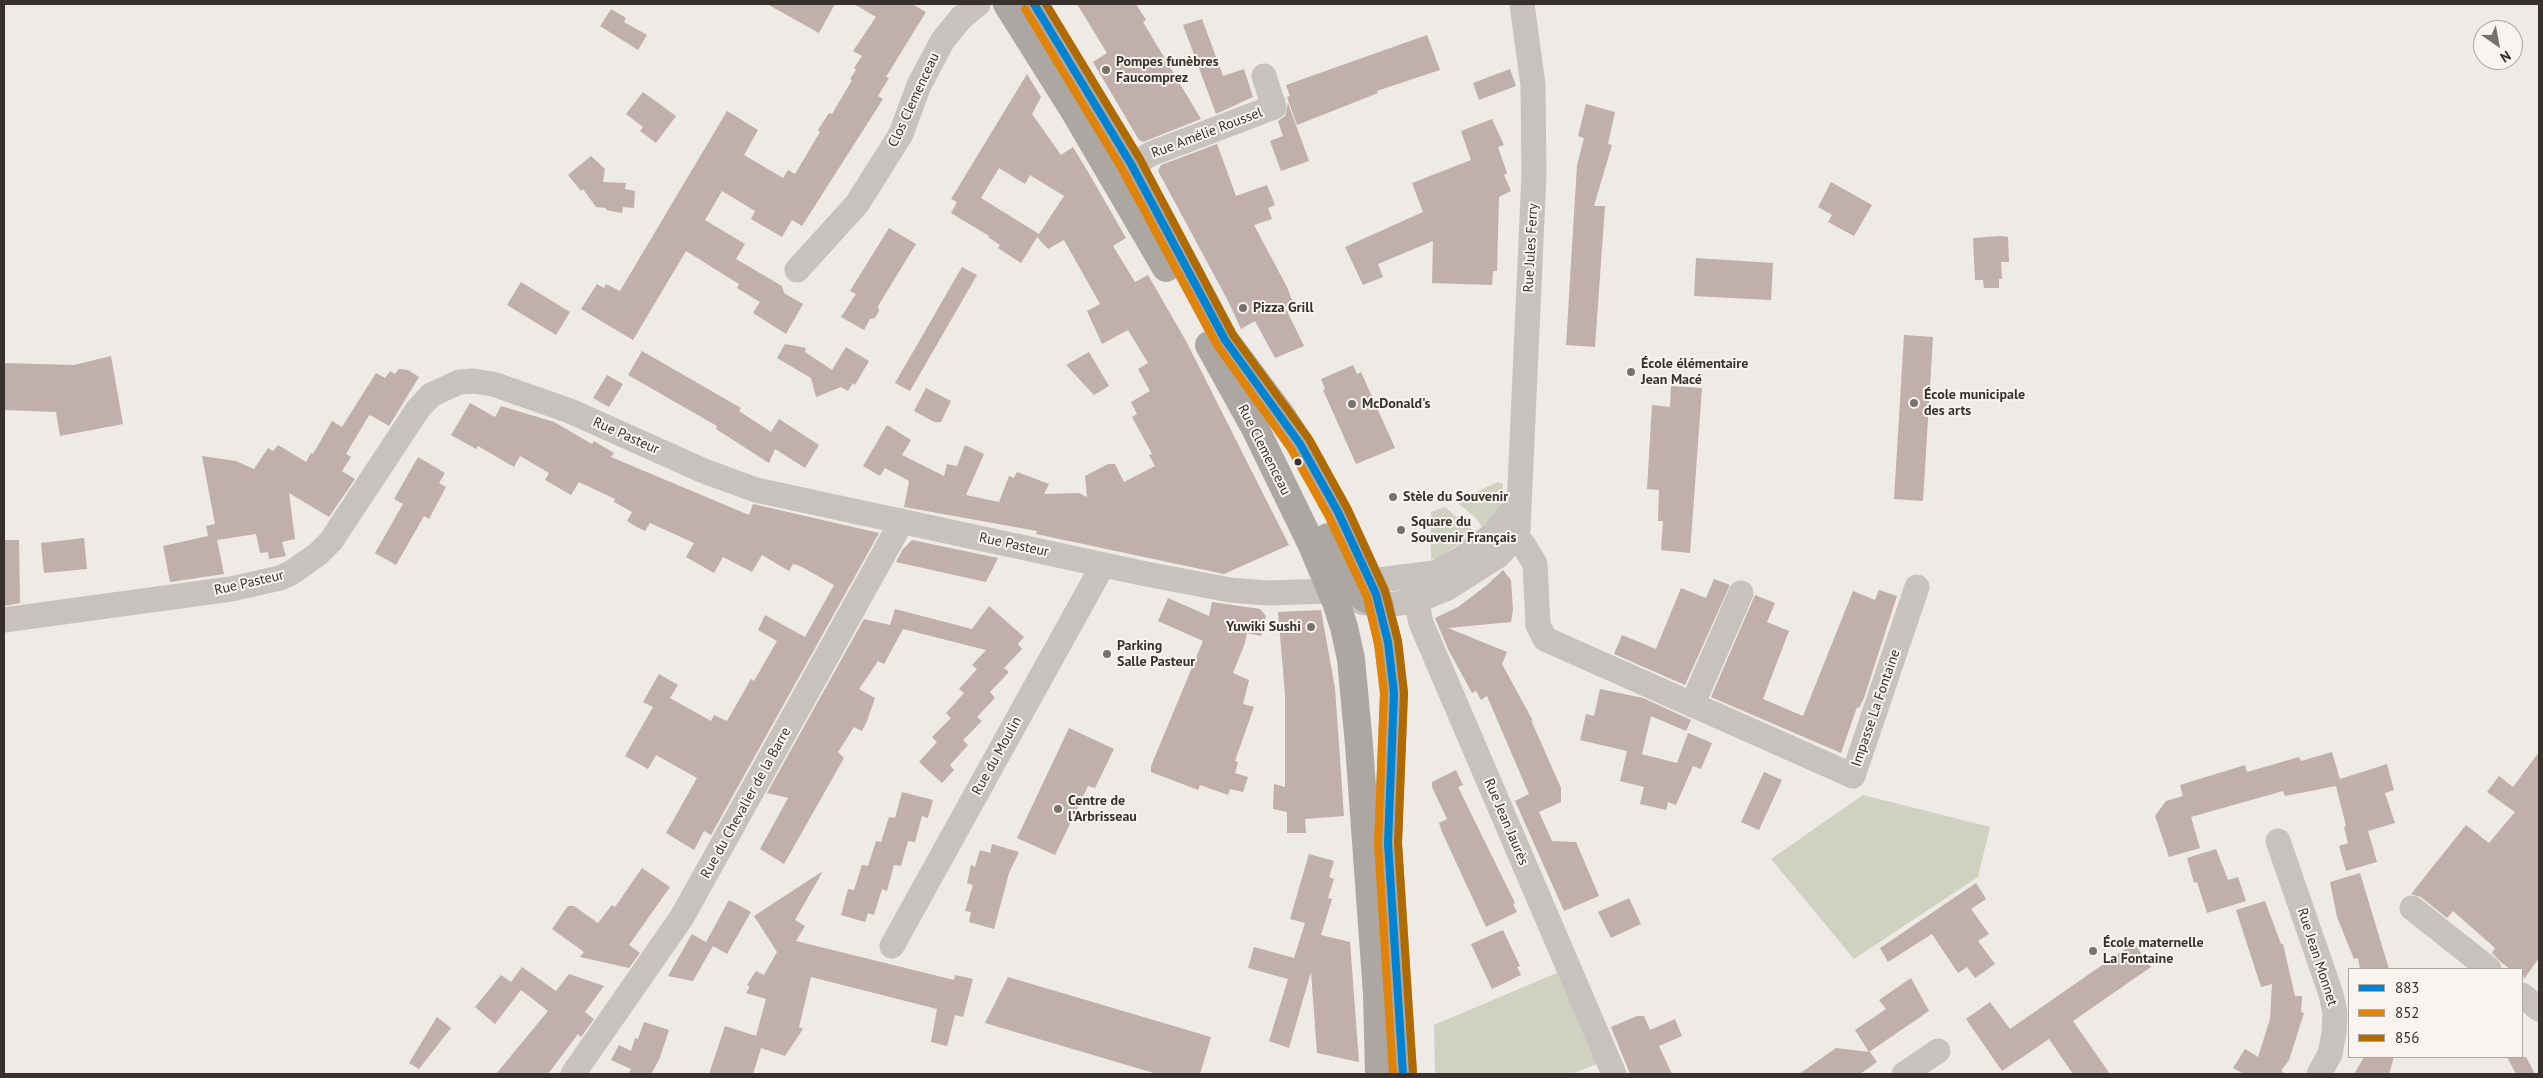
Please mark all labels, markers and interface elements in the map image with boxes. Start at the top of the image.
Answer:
north arrow [2473,20,2523,70]
text: N [2497,47,2514,67]
street label: Clos Clemenceau [885,50,943,150]
place label: Pompes funèbres Faucomprez [1116,54,1219,86]
marker: Pompes funèbres Faucomprez [1100,64,1112,76]
street label: Rue Amélie Roussel [1149,104,1265,162]
street label: Rue Jules Ferry [1520,203,1542,293]
place label: Pizza Grill [1253,300,1314,316]
marker: Pizza Grill [1237,302,1249,314]
place label: École élémentaire Jean Macé [1641,356,1748,388]
marker: École élémentaire Jean Macé [1625,366,1637,378]
place label: École municipale des arts [1924,387,2025,420]
place label: McDonald's [1362,396,1431,412]
marker: École municipale des arts [1908,397,1920,409]
marker: McDonald's [1346,398,1358,410]
street label: Rue Clemenceau [1234,402,1294,498]
street label: Rue Pasteur [590,414,662,458]
unlabelled marker [1293,457,1303,467]
place label: Stèle du Souvenir [1403,489,1508,505]
marker: Stèle du Souvenir [1387,491,1399,503]
place label: Square du Souvenir Français [1411,514,1516,546]
marker: Square du Souvenir Français [1395,524,1407,536]
street label: Rue Pasteur [978,529,1050,561]
street label: Rue Pasteur [213,567,285,599]
place label: Yuwiki Sushi [1226,619,1301,635]
marker: Yuwiki Sushi [1305,621,1317,633]
place label: Parking Salle Pasteur [1117,638,1195,670]
street label: Impasse La Fontaine [1848,647,1904,769]
marker: Parking Salle Pasteur [1101,648,1113,660]
street label: Rue du Moulin [969,714,1025,798]
street label: Rue du Chevalier de la Barre [697,725,795,881]
street label: Rue Jean Jaurès [1480,776,1532,868]
place label: Centre de l'Arbrisseau [1068,793,1137,826]
marker: Centre de l'Arbrisseau [1052,803,1064,815]
street label: Rue Jean Monnet [2293,906,2341,1008]
place label: École maternelle La Fontaine [2103,935,2204,968]
marker: École maternelle La Fontaine [2087,945,2099,957]
legend [2348,968,2523,1058]
text: 883 [2395,978,2420,997]
text: 852 [2395,1003,2420,1022]
text: 856 [2395,1028,2420,1047]

